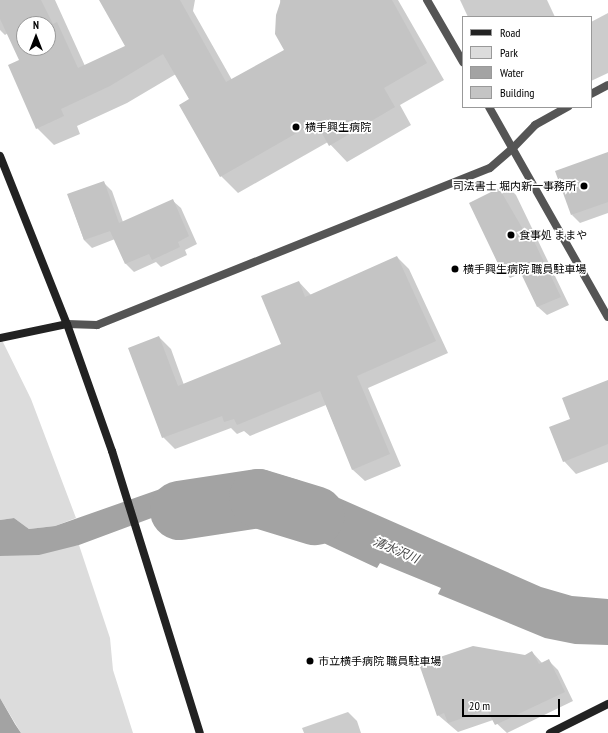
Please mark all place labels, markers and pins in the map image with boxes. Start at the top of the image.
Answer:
place label: 横手興生病院 [305,120,371,134]
marker: 横手興生病院 [290,121,302,133]
place label: 司法書士 堀内新一事務所 [453,179,576,193]
marker: 司法書士 堀内新一事務所 [579,181,589,191]
place label: 食事処 ままや [519,228,587,242]
marker: 食事処 ままや [506,230,516,240]
place label: 横手興生病院 職員駐車場 [463,262,586,276]
marker: 横手興生病院 職員駐車場 [450,264,460,274]
place label: 市立横手病院 職員駐車場 [318,654,441,668]
marker: 市立横手病院 職員駐車場 [305,656,315,666]

